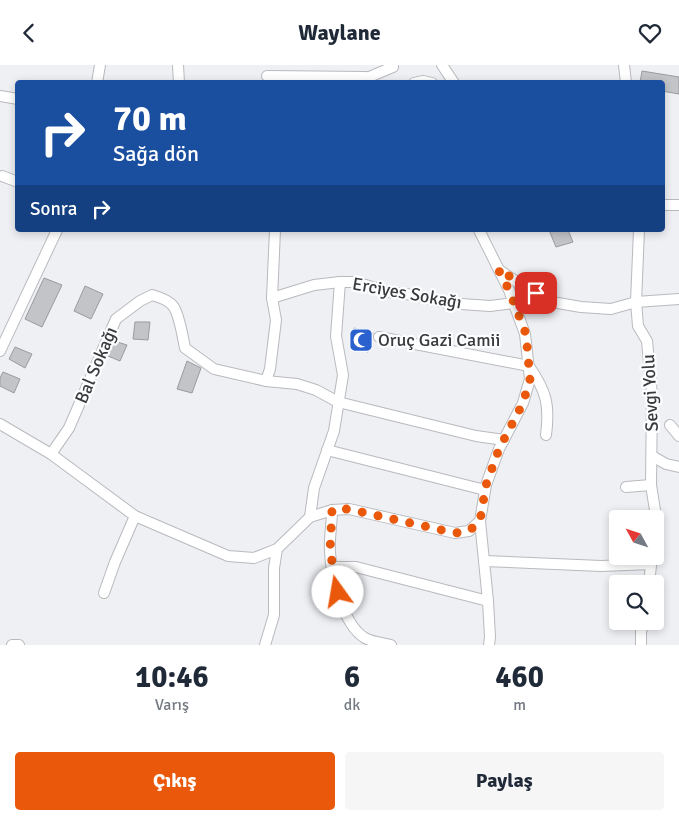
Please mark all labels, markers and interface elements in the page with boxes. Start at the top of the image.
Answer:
icon: back [15,19,43,47]
text: Waylane [298,19,381,46]
icon: heart [636,19,664,47]
text: 70 m [113,97,187,140]
icon: right [30,100,95,165]
text: Sağa dön [113,140,199,167]
icon: right [87,195,115,223]
text: Sonra [30,197,77,221]
pin [515,272,557,314]
street label: Erciyes Sokağı [351,273,463,313]
icon: arrive [522,279,550,307]
street label: Bal Sokağı [70,323,122,407]
mosque icon: Oruç Gazi Camii [348,327,374,353]
place label: Oruç Gazi Camii [378,329,500,351]
street label: Sevgi Yolu [637,354,663,432]
north arrow [609,510,664,565]
map controls [609,510,664,630]
position arrow [311,565,363,617]
button: search [609,575,664,630]
text: 10:46 [135,659,209,696]
text: 6 [344,659,360,696]
text: 460 [495,659,544,696]
text: Varış [155,695,189,715]
text: dk [344,695,360,715]
text: m [513,695,526,715]
button: Çıkış [15,752,335,810]
button: Paylaş [345,752,664,810]

